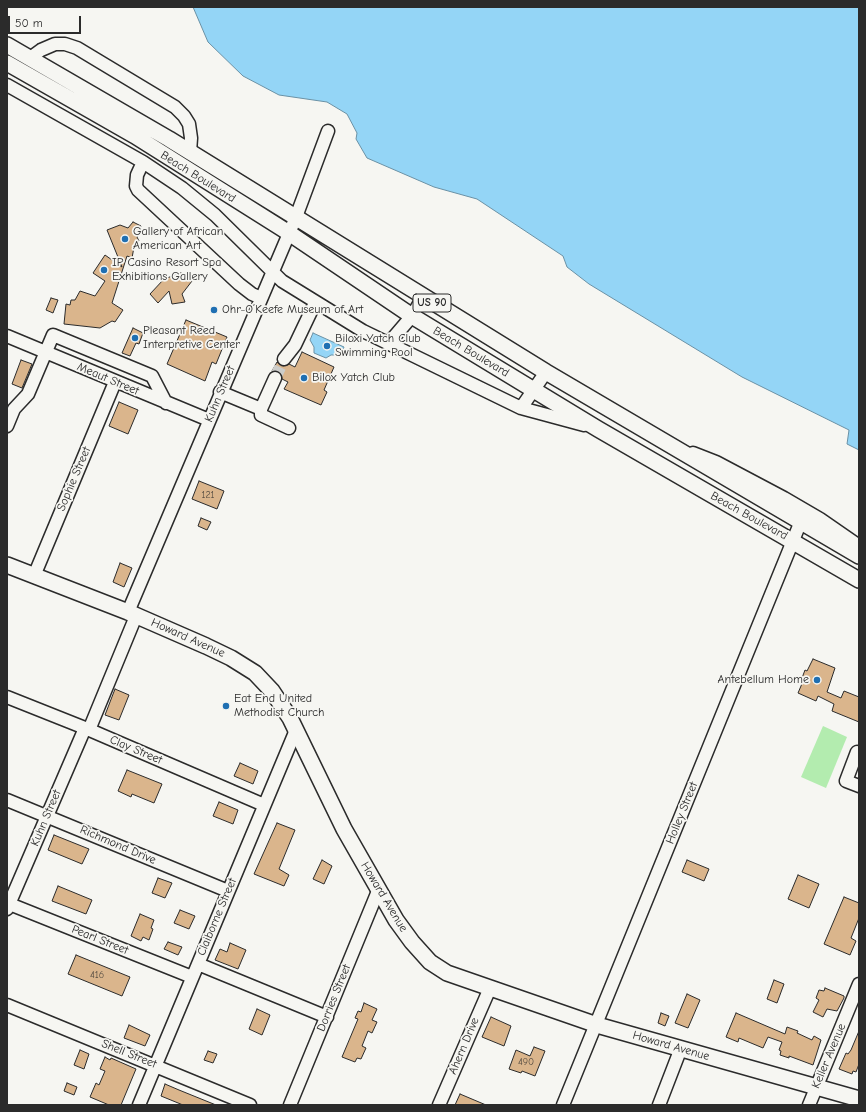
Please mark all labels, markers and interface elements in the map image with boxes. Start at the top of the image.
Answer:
scale bar [10,8,83,34]
text: 50 m [15,16,43,30]
street label: Beach Boulevard [158,148,238,206]
place label: Gallery of African American Art [133,225,223,253]
marker: Gallery of African American Art [120,234,130,244]
place label: IP Casino Resort Spa Exhibitions Gallery [112,256,221,284]
marker: IP Casino Resort Spa Exhibitions Gallery [99,265,109,275]
road number: US 90 [413,294,451,312]
place label: Ohr-O’Keefe Museum of Art [222,303,363,317]
marker: Ohr-O’Keefe Museum of Art [209,305,219,315]
place label: Pleasant Reed Interpretive Center [143,324,240,352]
street label: Beach Boulevard [430,324,512,380]
place label: Biloxi Yatch Club Swimming Pool [335,332,421,360]
marker: Pleasant Reed Interpretive Center [130,333,140,343]
marker: Biloxi Yatch Club Swimming Pool [322,341,332,351]
street label: Meaut Street [75,360,141,398]
street label: Kuhn Street [202,364,238,424]
place label: Bilox Yatch Club [312,371,395,385]
marker: Bilox Yatch Club [299,373,309,383]
street label: Sophie Street [54,445,94,513]
house number: 121 [201,489,215,501]
street label: Beach Boulevard [708,489,790,543]
street label: Howard Avenue [149,615,227,661]
place label: Antebellum Home [718,673,809,687]
marker: Antebellum Home [812,675,822,685]
place label: Eat End United Methodist Church [234,692,324,720]
marker: Eat End United Methodist Church [221,701,231,711]
street label: Clay Street [108,733,164,767]
street label: Holley Street [663,780,701,846]
street label: Kuhn Street [28,788,64,848]
street label: Richmond Drive [78,823,158,867]
street label: Howard Avenue [357,859,411,935]
street label: Claiborne Street [194,876,240,958]
street label: Pearl Street [70,922,130,958]
street label: Dorries Street [314,962,354,1034]
house number: 416 [90,969,104,981]
street label: Ahern Drive [446,1015,482,1077]
street label: Keller Avenue [809,1021,849,1091]
street label: Howard Avenue [631,1028,711,1064]
street label: Shell Street [99,1036,159,1072]
house number: 490 [518,1056,534,1068]

